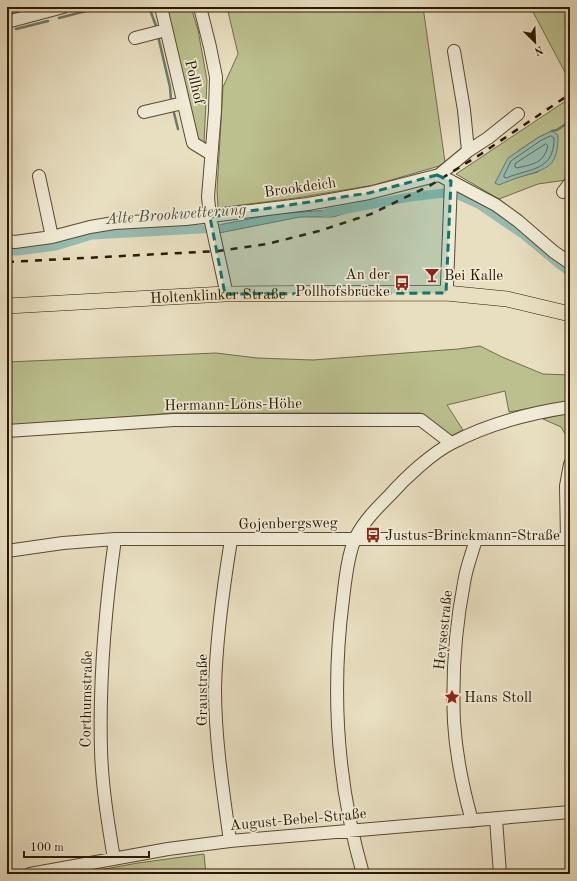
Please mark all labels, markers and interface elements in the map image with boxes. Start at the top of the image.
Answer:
north arrow [515,22,555,62]
text: N [532,43,545,57]
street label: Pollhof [181,58,206,107]
street label: Brookdeich [263,176,337,201]
water label: Alte Brookwetterung [104,202,247,228]
bar icon: Bei Kalle [423,266,441,284]
place label: An der Pollhofsbrücke [295,268,390,300]
place label: Bei Kalle [444,269,503,284]
bus stop icon: An der Pollhofsbrücke [393,274,411,292]
street label: Holtenklinker Straße [150,288,286,307]
street label: Hermann-Löns-Höhe [164,397,302,414]
street label: Gojenbergsweg [238,516,338,533]
bus stop icon: Justus-Brinckmann-Straße [364,526,382,544]
place label: Justus-Brinckmann-Straße [385,529,560,544]
street label: Heysestraße [433,589,456,671]
street label: Corthumstraße [79,650,96,748]
street label: Graustraße [196,654,211,726]
place icon: Hans Stoll [443,688,461,706]
place label: Hans Stoll [464,691,532,706]
street label: August-Bebel-Straße [229,807,367,834]
scale bar [24,833,149,859]
text: 100 m [30,842,64,854]

